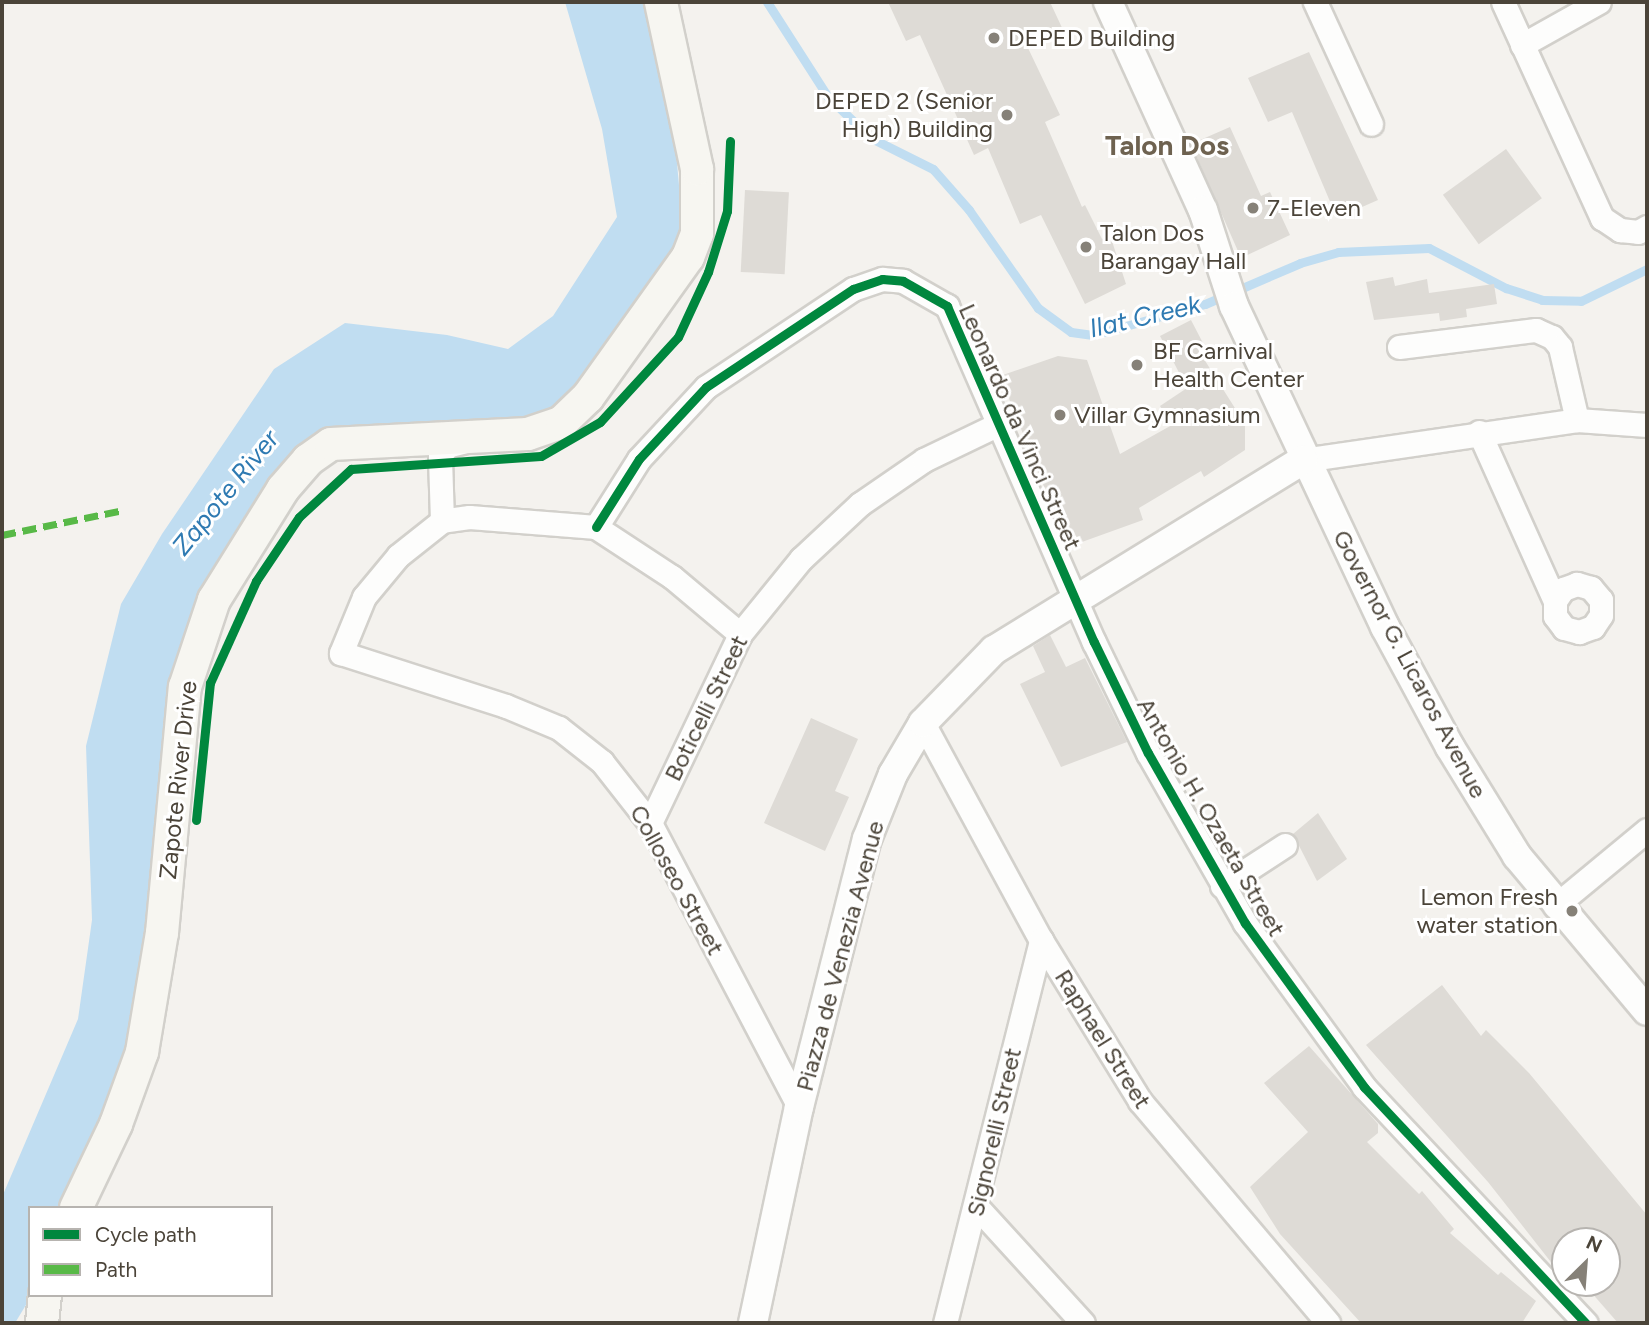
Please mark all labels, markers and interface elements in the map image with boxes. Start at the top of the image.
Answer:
place label: DEPED Building [1008,24,1175,52]
marker: DEPED Building [986,30,1002,46]
place label: DEPED 2 (Senior High) Building [815,87,993,143]
marker: DEPED 2 (Senior High) Building [999,107,1015,123]
district label: Talon Dos [1105,128,1229,162]
place label: 7-Eleven [1267,194,1361,222]
marker: 7-Eleven [1245,200,1261,216]
place label: Talon Dos Barangay Hall [1100,219,1246,275]
marker: Talon Dos Barangay Hall [1078,239,1094,255]
water label: Ilat Creek [1086,289,1204,345]
street label: Leonardo da Vinci Street [953,299,1087,555]
place label: BF Carnival Health Center [1153,337,1304,393]
marker: BF Carnival Health Center [1127,355,1147,375]
place label: Villar Gymnasium [1074,401,1261,429]
marker: Villar Gymnasium [1052,407,1068,423]
water label: Zapote River [166,424,286,562]
street label: Governor G. Licaros Avenue [1327,525,1493,803]
street label: Boticelli Street [658,630,754,786]
street label: Zapote River Drive [153,679,203,881]
street label: Antonio H. Ozaeta Street [1131,693,1291,941]
street label: Colloseo Street [624,800,730,960]
street label: Piazza de Venezia Avenue [790,818,890,1094]
place label: Lemon Fresh water station [1417,883,1558,939]
marker: Lemon Fresh water station [1564,903,1580,919]
street label: Raphael Street [1049,964,1157,1114]
street label: Signorelli Street [961,1045,1027,1219]
legend [28,1206,273,1297]
text: Cycle path [95,1222,196,1247]
north arrow [1551,1227,1621,1297]
text: N [1583,1231,1606,1258]
text: Path [95,1257,137,1282]

